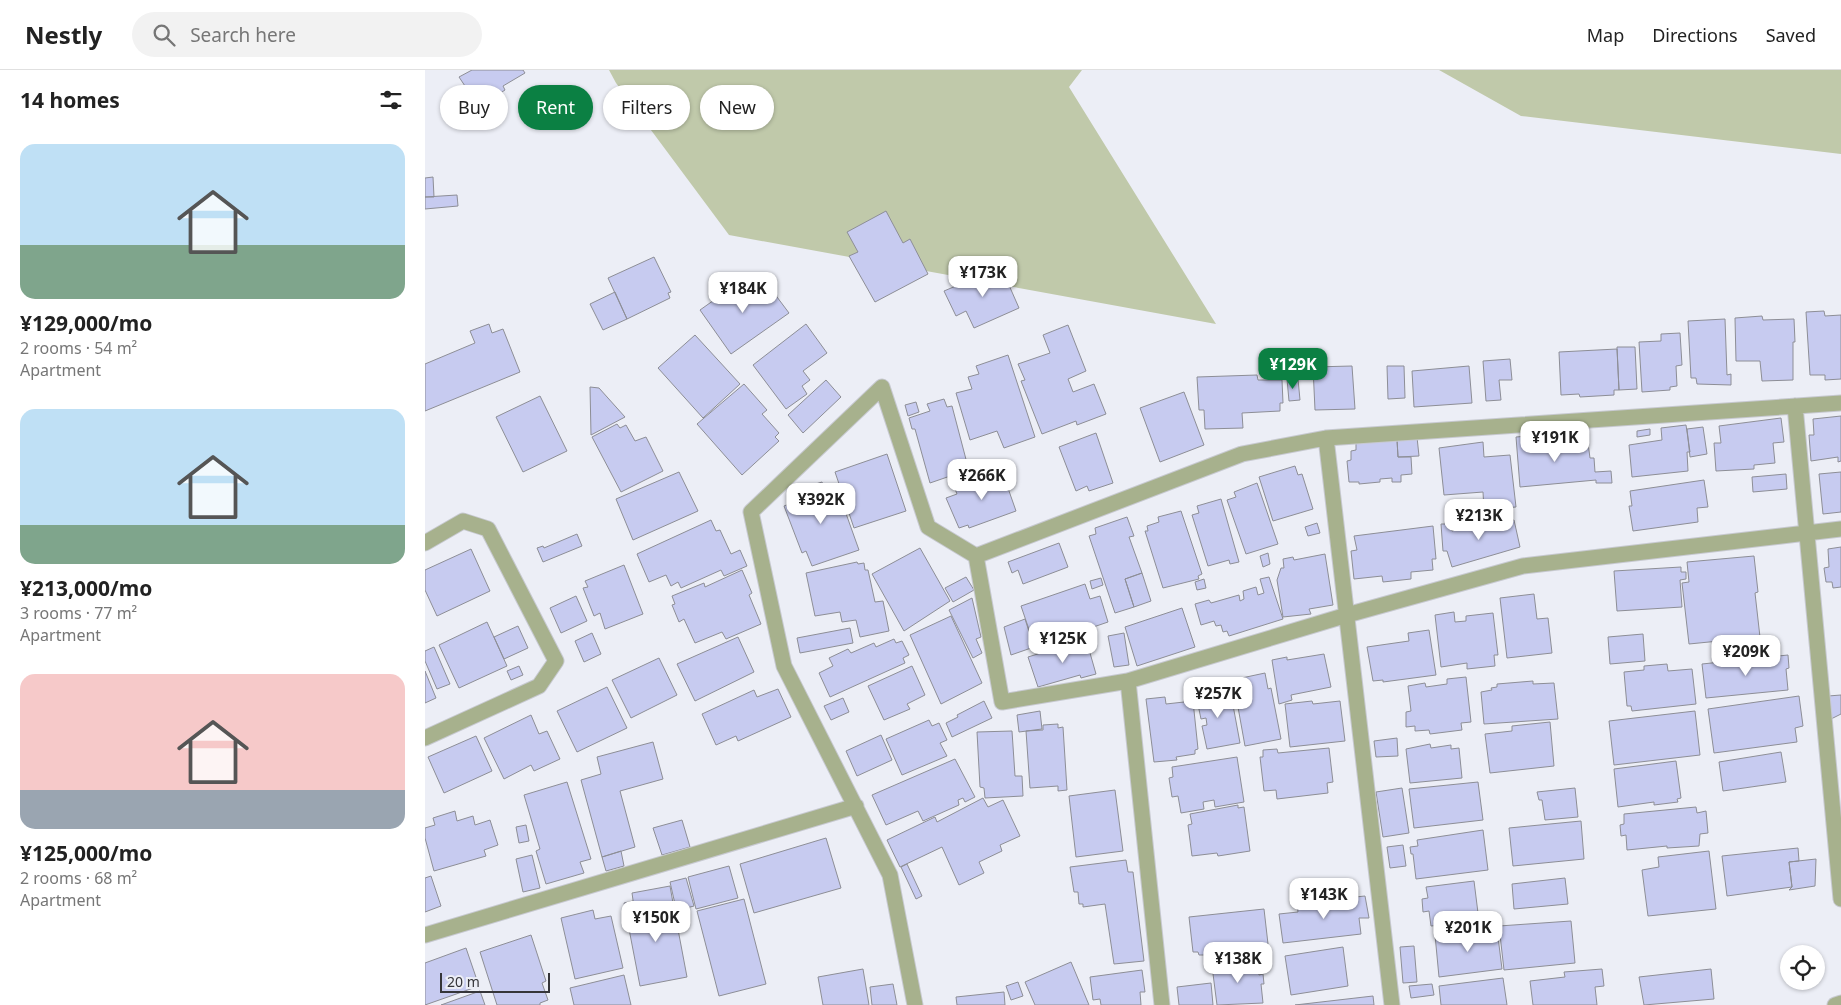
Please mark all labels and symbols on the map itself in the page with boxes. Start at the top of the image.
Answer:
pin: ¥173K [948,256,1018,298]
pin: ¥184K [708,272,778,314]
pin: ¥129K [1258,348,1328,390]
pin: ¥191K [1520,420,1590,463]
pin: ¥266K [947,458,1017,501]
pin: ¥392K [786,482,856,525]
pin: ¥213K [1444,498,1514,541]
pin: ¥125K [1028,622,1098,664]
pin: ¥209K [1711,634,1781,677]
pin: ¥257K [1183,676,1253,719]
pin: ¥143K [1289,878,1359,920]
pin: ¥150K [621,900,691,943]
pin: ¥201K [1433,910,1503,953]
pin: ¥138K [1203,942,1273,984]
scale bar [440,970,550,993]

